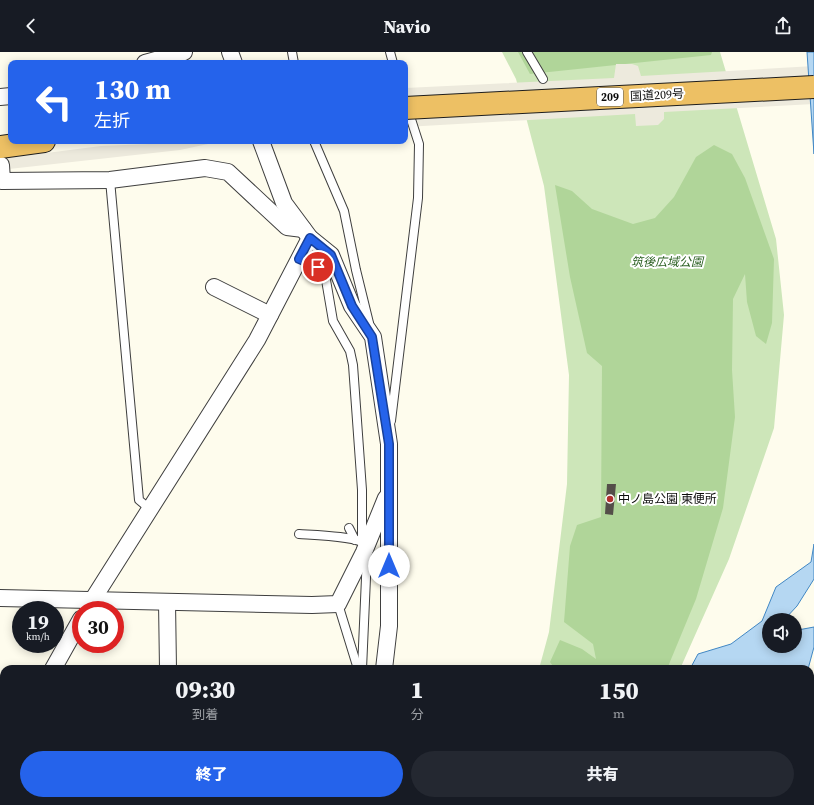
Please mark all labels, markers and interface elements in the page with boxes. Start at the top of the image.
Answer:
text: Navio [383,14,431,39]
icon: back [20,15,42,37]
icon: share [772,15,794,37]
text: 130 m [94,70,171,108]
icon: left [28,76,80,128]
street label: 国道209号 [630,86,684,104]
road number: 209 [597,88,623,106]
text: 左折 [94,108,130,133]
pin [301,250,335,284]
park label: 筑後広域公園 [631,254,705,270]
icon: arrive [307,256,329,278]
place label: 中ノ島公園 東便所 [618,491,717,507]
marker: 中ノ島公園 東便所 [605,494,615,504]
position arrow [368,545,410,587]
speed limit sign: 30 [72,601,124,653]
text: 19 [27,608,49,636]
map controls [762,613,802,653]
button: sound [762,613,802,653]
text: km/h [26,630,50,643]
text: 09:30 [175,673,235,706]
text: 1 [411,673,424,706]
text: 150 [599,674,639,707]
text: m [613,705,625,722]
text: 到着 [192,706,218,723]
text: 分 [411,706,424,723]
button: 終了 [20,751,403,797]
button: 共有 [411,751,794,797]

